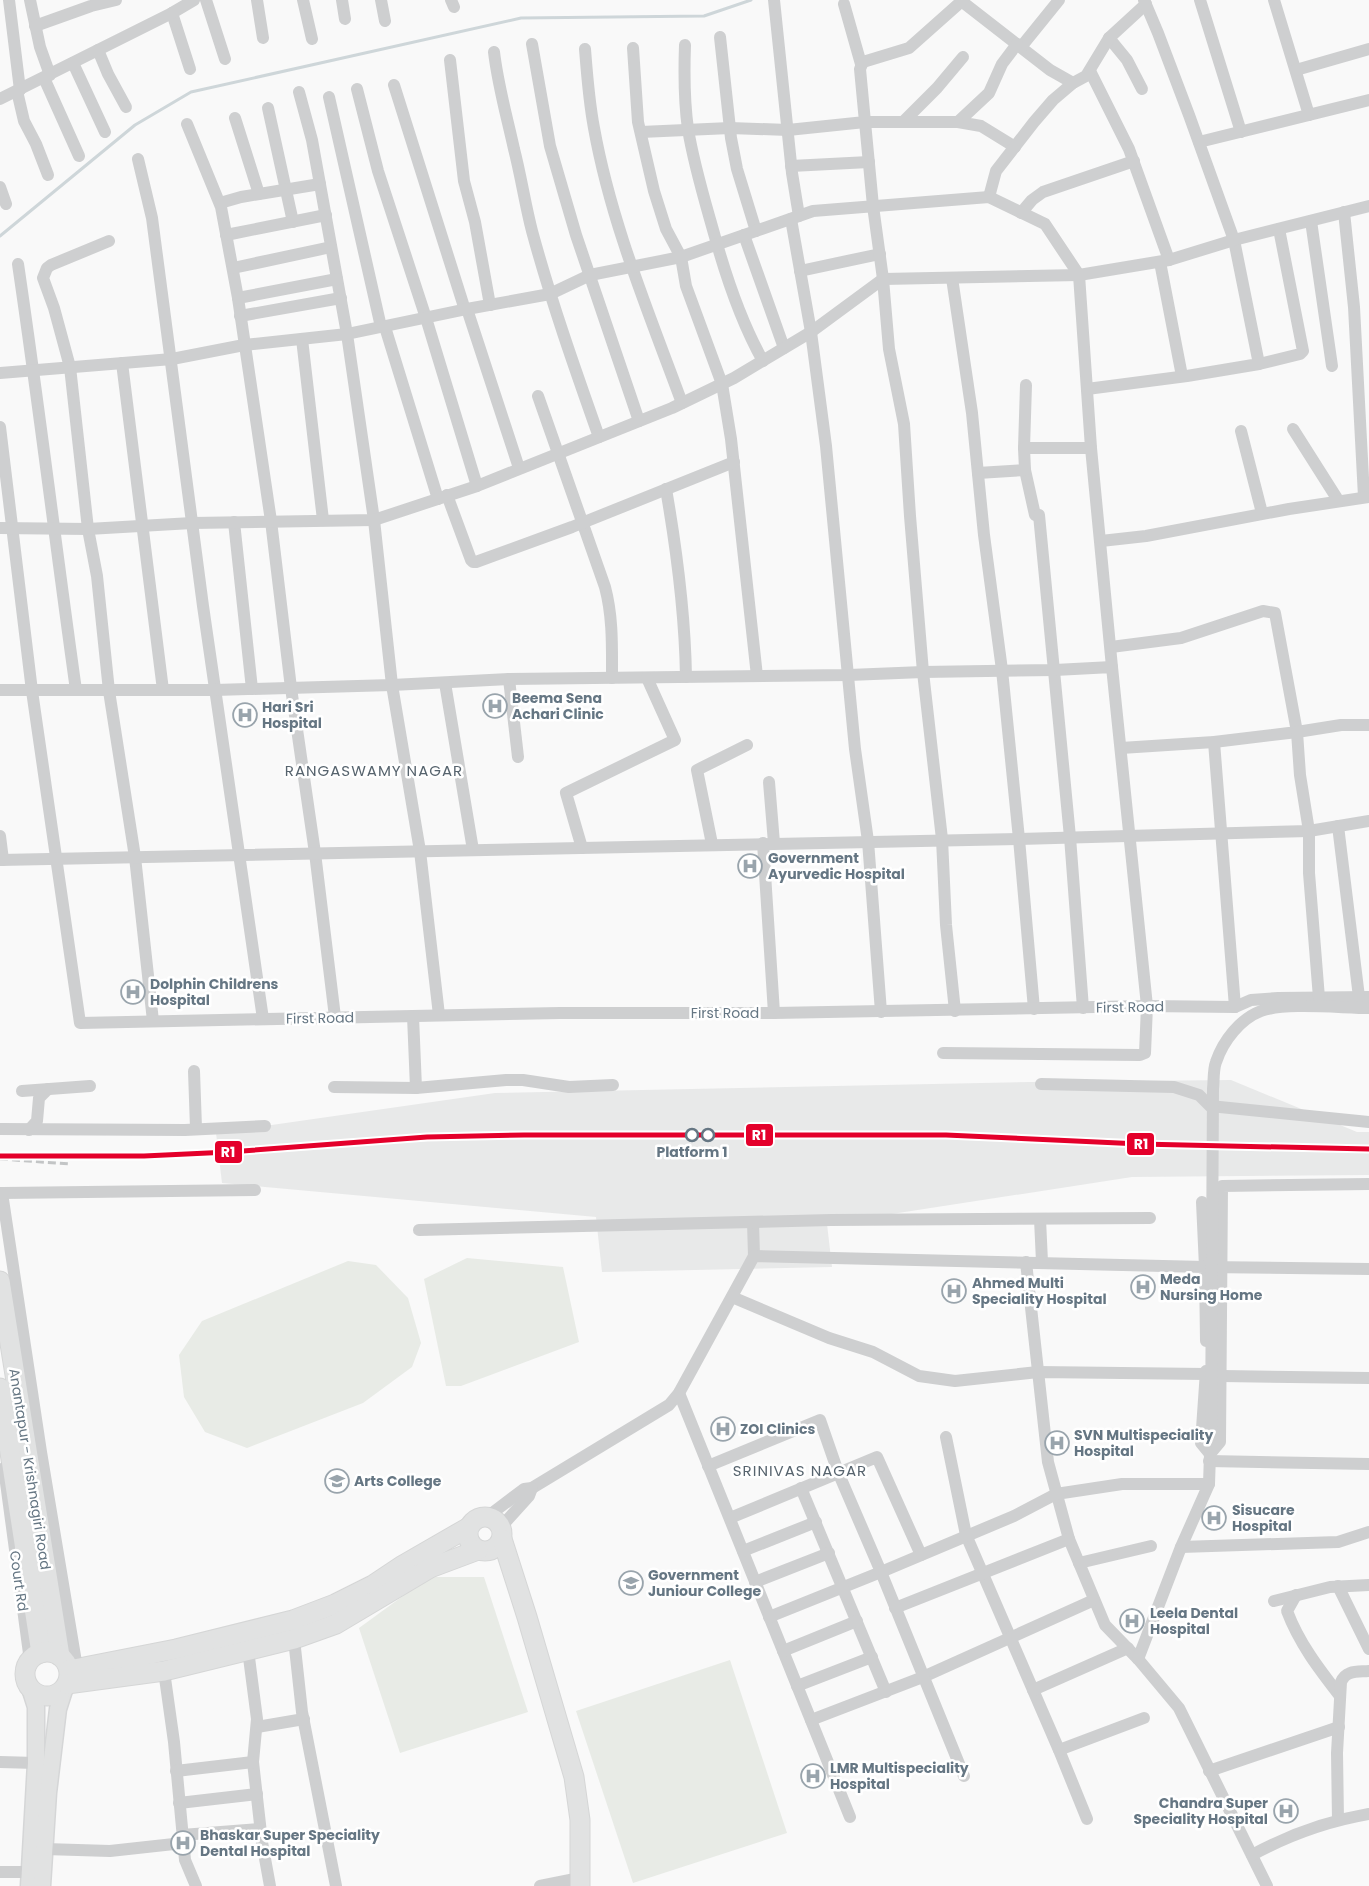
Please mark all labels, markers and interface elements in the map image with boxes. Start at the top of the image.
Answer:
place label: Beema Sena Achari Clinic [512,688,604,724]
hospital icon: Beema Sena Achari Clinic [482,693,508,719]
place label: Hari Sri Hospital [262,697,322,733]
hospital icon: Hari Sri Hospital [232,702,258,728]
district label: RANGASWAMY NAGAR [285,760,463,781]
place label: Government Ayurvedic Hospital [768,848,905,884]
hospital icon: Government Ayurvedic Hospital [737,853,763,879]
place label: Dolphin Childrens Hospital [150,974,279,1010]
hospital icon: Dolphin Childrens Hospital [120,979,146,1005]
street label: First Road [1096,996,1164,1018]
street label: First Road [691,1003,759,1023]
street label: First Road [286,1007,354,1029]
line badge: R1 [745,1123,774,1147]
text: R1 [752,1125,766,1145]
marker: Platform 1 [685,1128,699,1142]
unlabelled marker [701,1128,715,1142]
line badge: R1 [1126,1132,1155,1156]
text: R1 [1134,1134,1148,1154]
line badge: R1 [214,1140,243,1164]
text: R1 [221,1142,235,1162]
place label: Platform 1 [656,1142,728,1162]
place label: Meda Nursing Home [1160,1269,1263,1305]
place label: Ahmed Multi Speciality Hospital [972,1273,1107,1309]
hospital icon: Meda Nursing Home [1130,1274,1156,1300]
hospital icon: Ahmed Multi Speciality Hospital [941,1278,967,1304]
street label: Anantapur - Krishnagiri Road [4,1367,56,1571]
hospital icon: ZOI Clinics [710,1416,736,1442]
place label: ZOI Clinics [740,1419,815,1439]
place label: SVN Multispeciality Hospital [1074,1425,1214,1461]
hospital icon: SVN Multispeciality Hospital [1044,1430,1070,1456]
district label: SRINIVAS NAGAR [733,1460,867,1481]
school or university icon: Arts College [324,1468,350,1494]
place label: Arts College [354,1471,442,1491]
place label: Sisucare Hospital [1232,1500,1295,1536]
hospital icon: Sisucare Hospital [1201,1505,1227,1531]
street label: Court Rd [5,1550,33,1612]
place label: Government Juniour College [648,1565,761,1601]
school or university icon: Government Juniour College [618,1570,644,1596]
place label: Leela Dental Hospital [1150,1603,1238,1639]
hospital icon: Leela Dental Hospital [1119,1608,1145,1634]
place label: LMR Multispeciality Hospital [830,1758,969,1794]
hospital icon: LMR Multispeciality Hospital [800,1763,826,1789]
place label: Chandra Super Speciality Hospital [1133,1793,1268,1829]
hospital icon: Chandra Super Speciality Hospital [1273,1798,1299,1824]
place label: Bhaskar Super Speciality Dental Hospital [200,1825,380,1861]
hospital icon: Bhaskar Super Speciality Dental Hospital [170,1830,196,1856]

